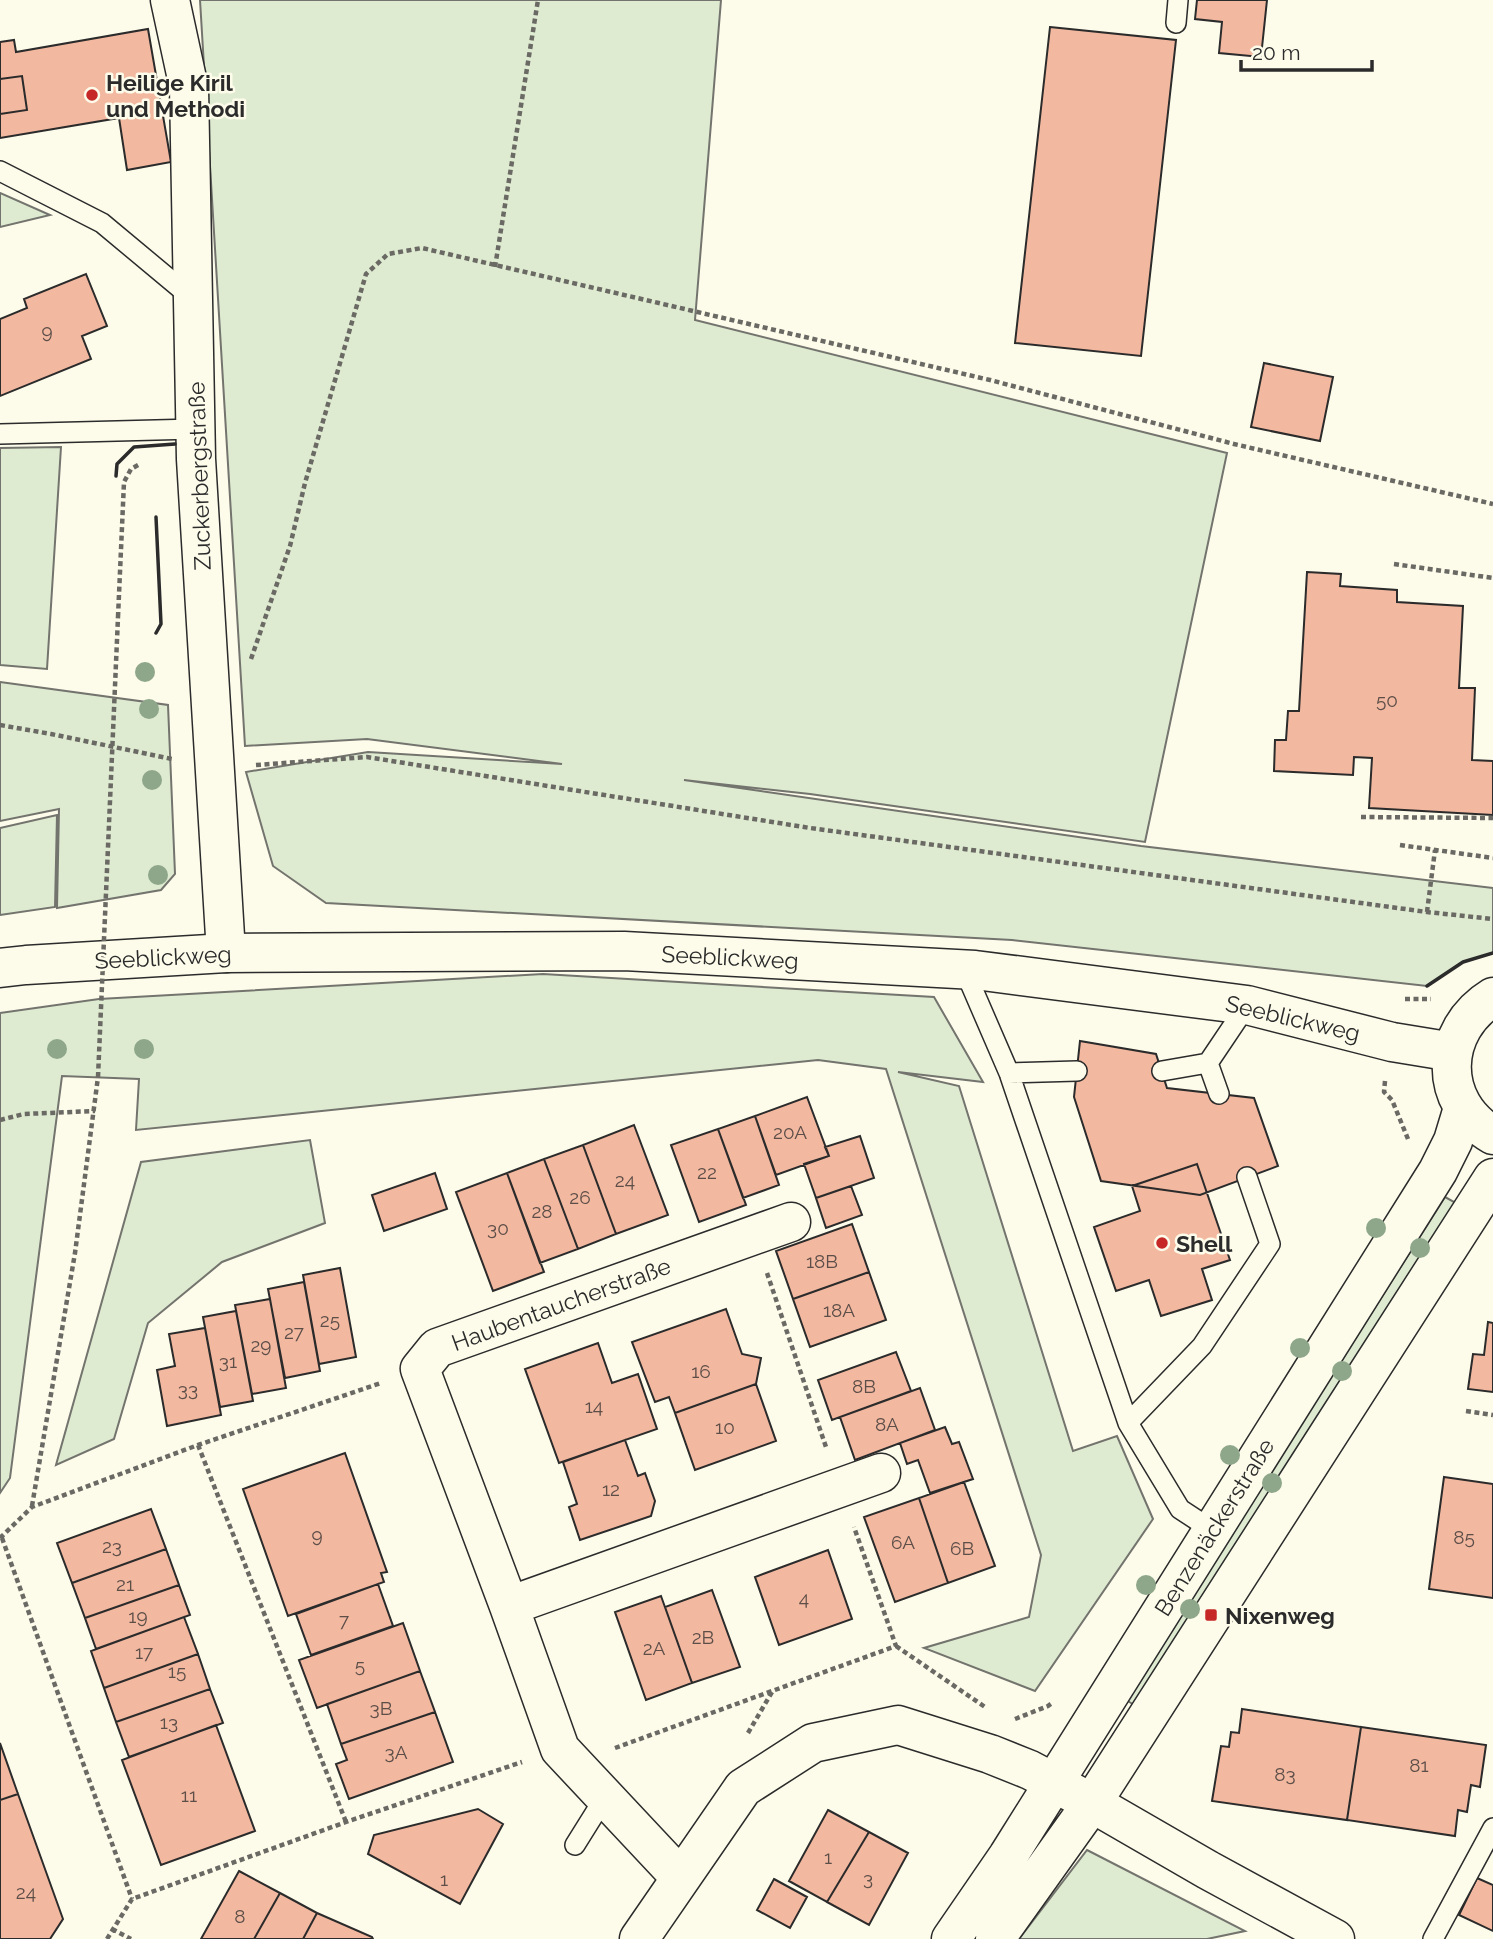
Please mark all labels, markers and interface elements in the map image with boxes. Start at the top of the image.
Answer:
scale bar [1241,28,1372,72]
text: 20 m [1252,40,1300,65]
place label: Heilige Kiril und Methodi [106,69,245,122]
marker: Heilige Kiril und Methodi [84,87,100,103]
house number: 9 [41,320,53,342]
street label: Zuckerbergstraße [182,381,216,571]
house number: 50 [1376,689,1398,711]
street label: Seeblickweg [94,940,232,974]
street label: Seeblickweg [661,940,799,974]
street label: Seeblickweg [1223,989,1363,1047]
house number: 20A [773,1121,807,1143]
house number: 22 [697,1161,717,1183]
house number: 24 [615,1169,635,1191]
house number: 26 [569,1186,591,1208]
house number: 28 [531,1200,553,1222]
house number: 30 [487,1217,509,1239]
place label: Shell [1176,1230,1233,1257]
marker: Shell [1154,1235,1170,1251]
house number: 18B [806,1250,838,1272]
street label: Haubentaucherstraße [448,1252,674,1356]
house number: 18A [823,1299,855,1321]
house number: 25 [320,1309,340,1331]
house number: 27 [284,1321,304,1343]
house number: 29 [250,1334,272,1356]
house number: 31 [219,1350,237,1372]
house number: 16 [691,1360,711,1382]
house number: 8B [852,1375,876,1397]
house number: 33 [178,1378,198,1400]
house number: 14 [585,1395,603,1417]
house number: 8A [875,1413,899,1435]
house number: 10 [715,1416,735,1438]
street label: Benzenäckerstraße [1148,1433,1280,1621]
house number: 12 [602,1478,620,1500]
house number: 9 [311,1524,323,1546]
house number: 85 [1453,1526,1475,1548]
house number: 6A [891,1531,915,1553]
house number: 23 [102,1535,122,1557]
house number: 6B [950,1537,974,1559]
house number: 21 [116,1573,134,1595]
house number: 4 [799,1587,809,1609]
place label: Nixenweg [1225,1602,1335,1629]
house number: 19 [128,1605,148,1627]
marker: Nixenweg [1203,1607,1219,1623]
house number: 7 [339,1609,349,1631]
house number: 2B [692,1626,714,1648]
house number: 2A [643,1637,666,1659]
house number: 17 [135,1641,153,1663]
house number: 5 [355,1654,365,1676]
house number: 15 [168,1660,186,1682]
house number: 3B [370,1697,392,1719]
house number: 13 [160,1711,178,1733]
house number: 3A [385,1741,408,1763]
house number: 81 [1409,1754,1429,1776]
house number: 83 [1274,1763,1296,1785]
house number: 11 [181,1784,197,1806]
house number: 1 [824,1846,832,1868]
house number: 3 [863,1867,873,1889]
house number: 1 [440,1868,448,1890]
house number: 24 [16,1881,36,1903]
house number: 8 [234,1905,246,1927]

